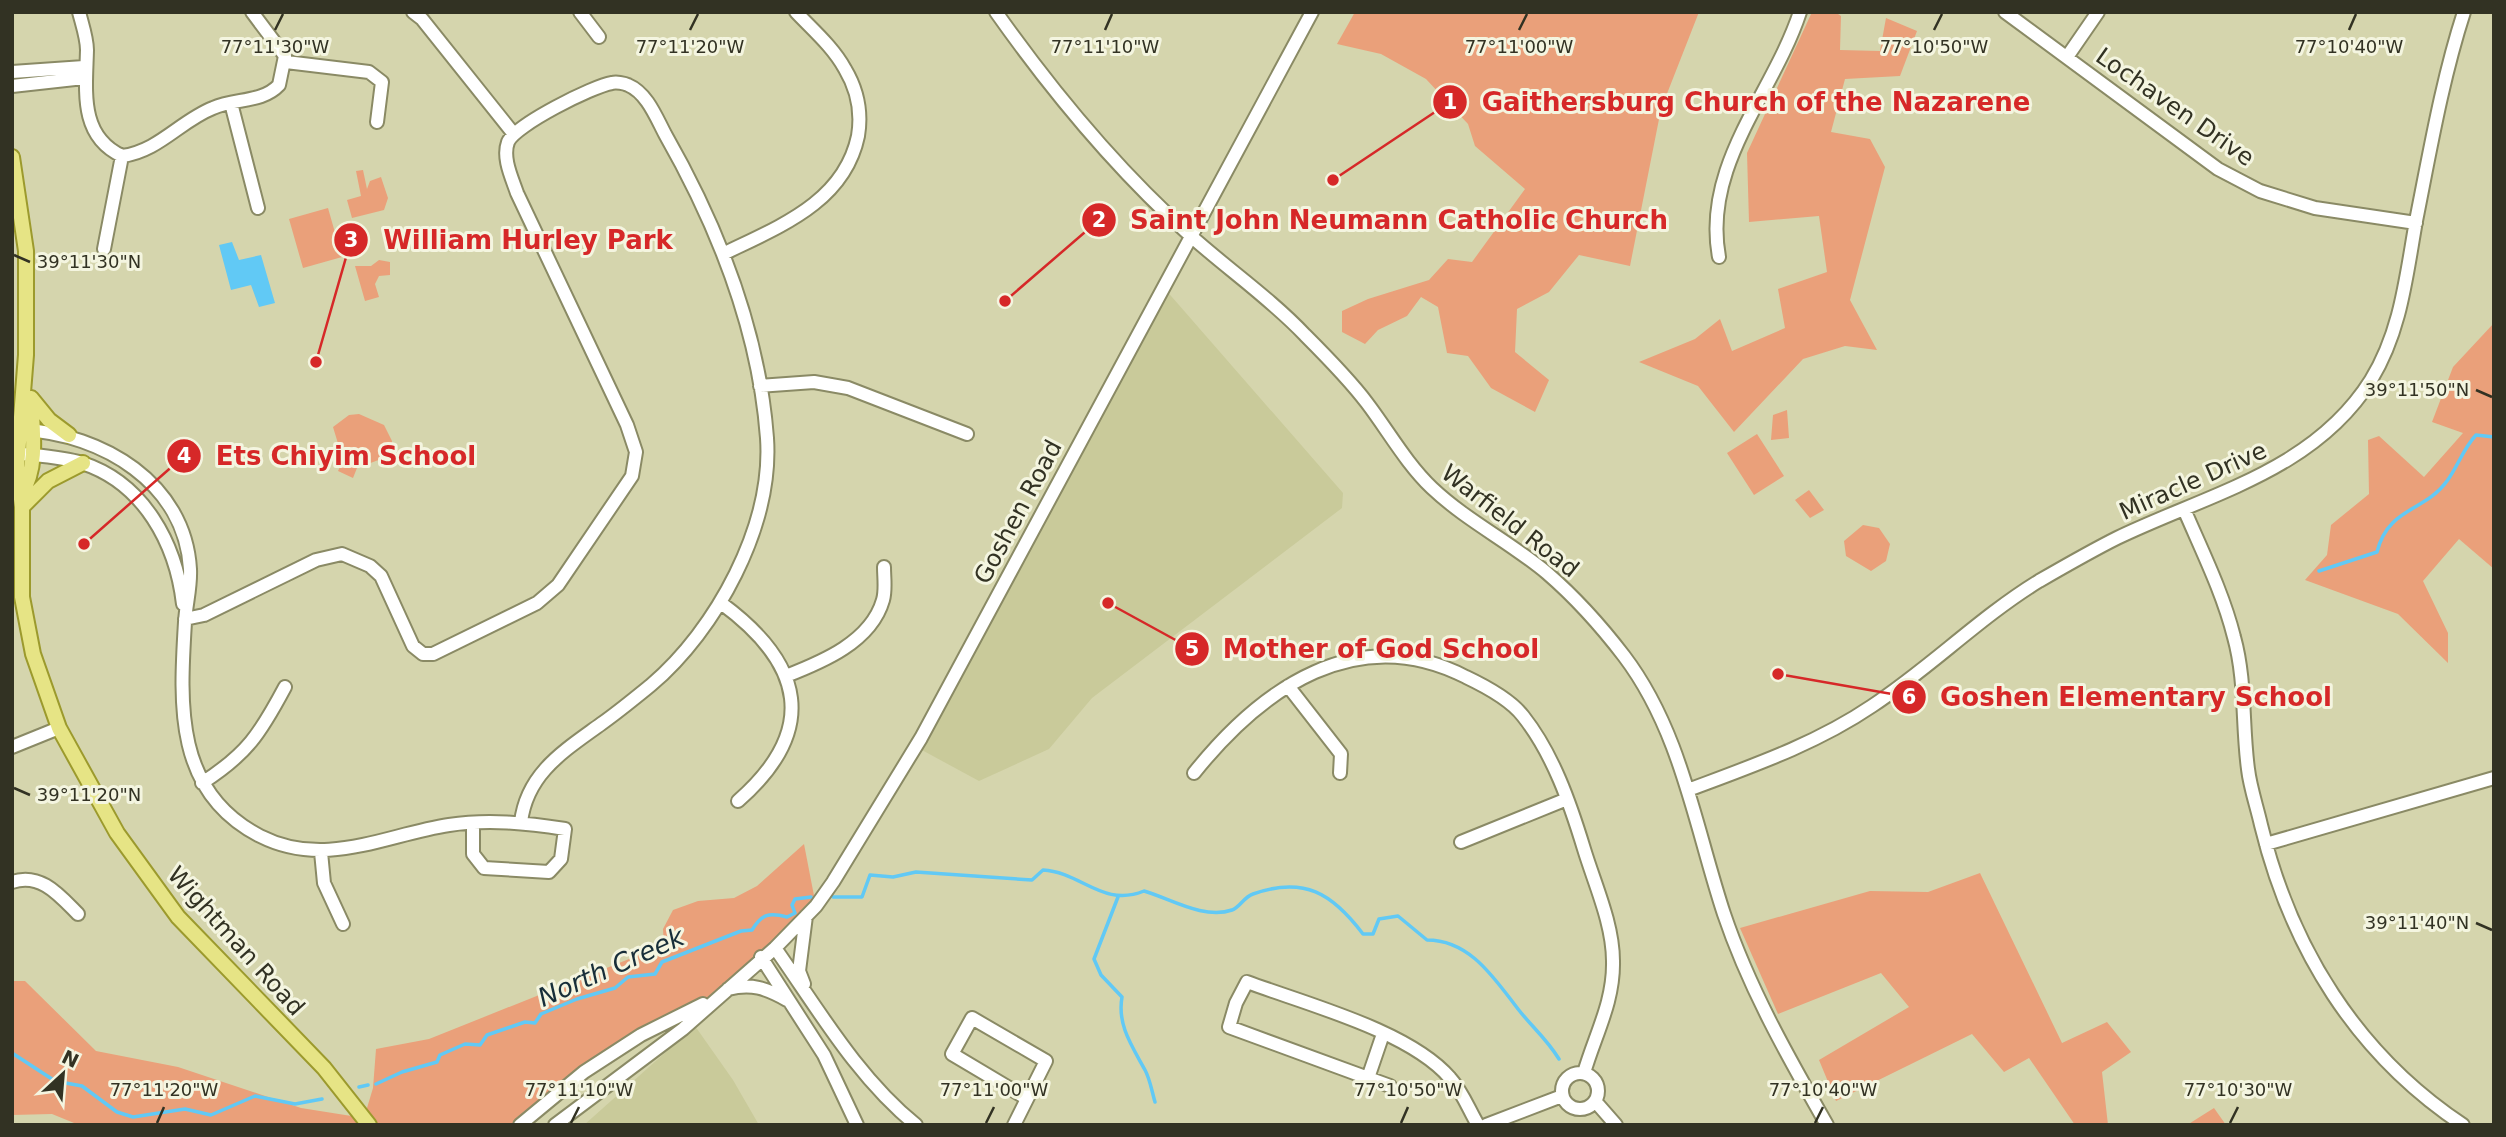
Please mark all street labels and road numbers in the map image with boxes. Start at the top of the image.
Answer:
street label: Lochaven Drive [2091,42,2259,172]
street label: Goshen Road [968,435,1068,589]
street label: Miracle Drive [2115,436,2271,526]
street label: Warfield Road [1436,459,1584,583]
street label: Wightman Road [162,861,310,1021]

